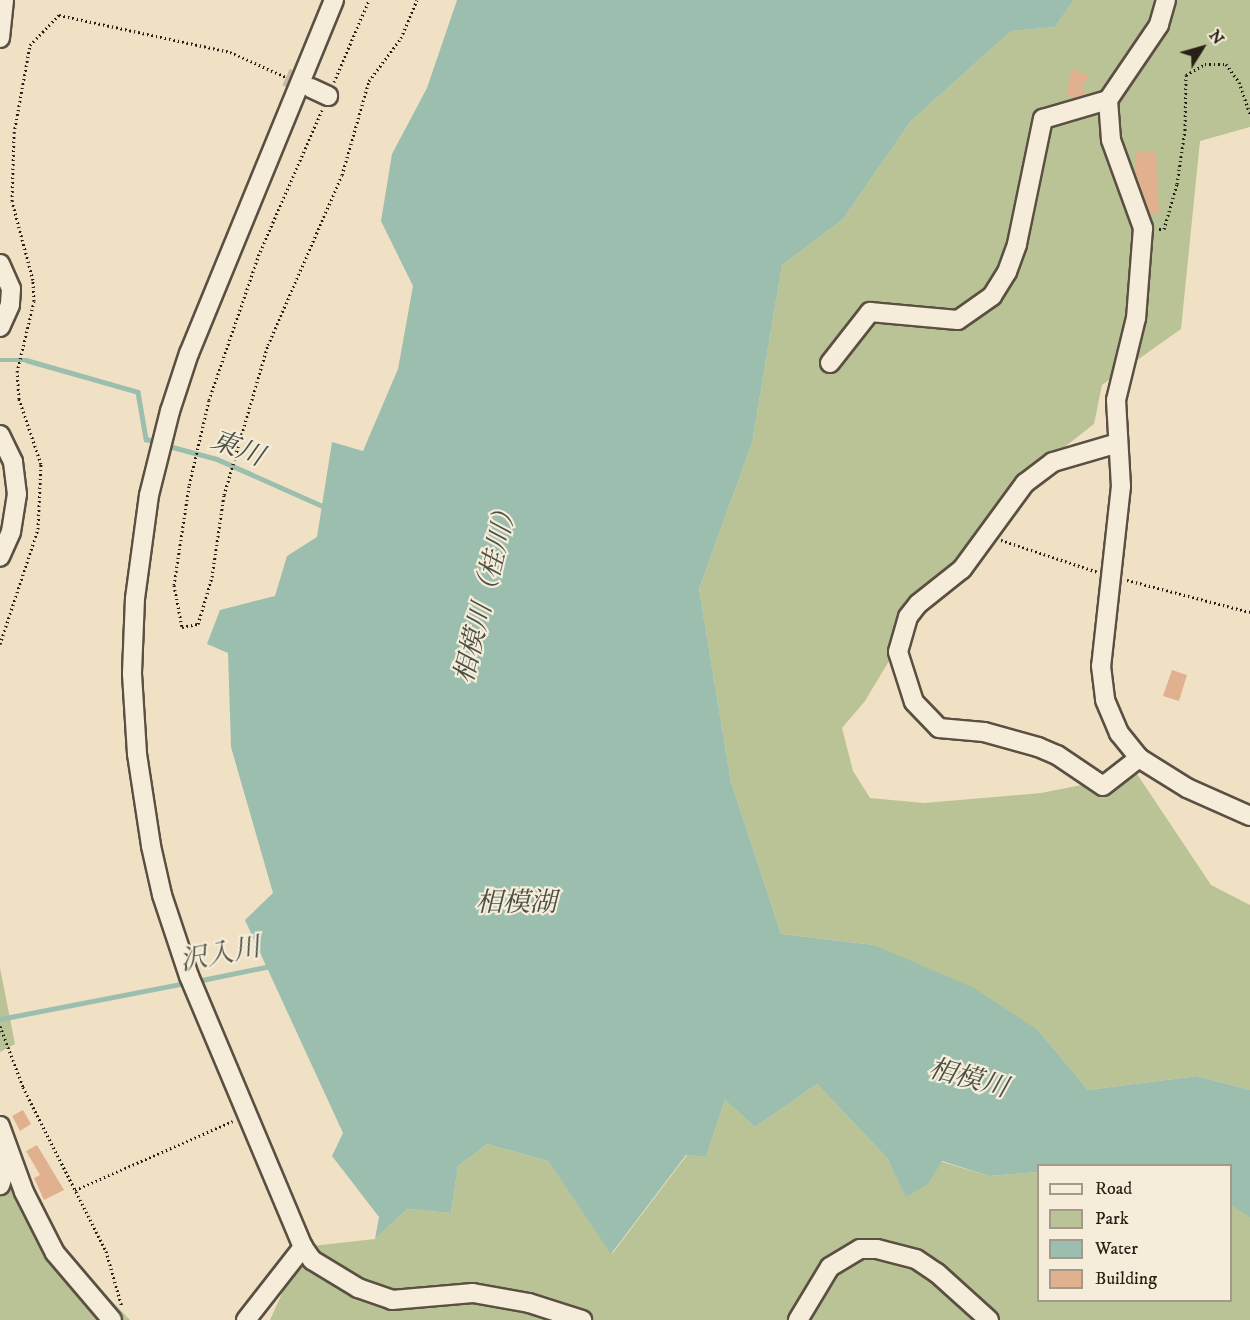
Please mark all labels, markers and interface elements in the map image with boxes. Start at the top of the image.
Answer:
north arrow [1172,18,1232,78]
text: N [1204,26,1228,48]
water label: 東川 [206,424,268,474]
water label: 相模川（桂川） [448,495,526,687]
water label: 相模湖 [476,888,556,920]
water label: 沢入川 [177,931,263,979]
water label: 相模川 [925,1053,1011,1105]
legend [1037,1164,1232,1302]
text: Road [1095,1178,1132,1200]
text: Park [1095,1208,1129,1230]
text: Water [1095,1238,1138,1260]
text: Building [1095,1268,1157,1290]

